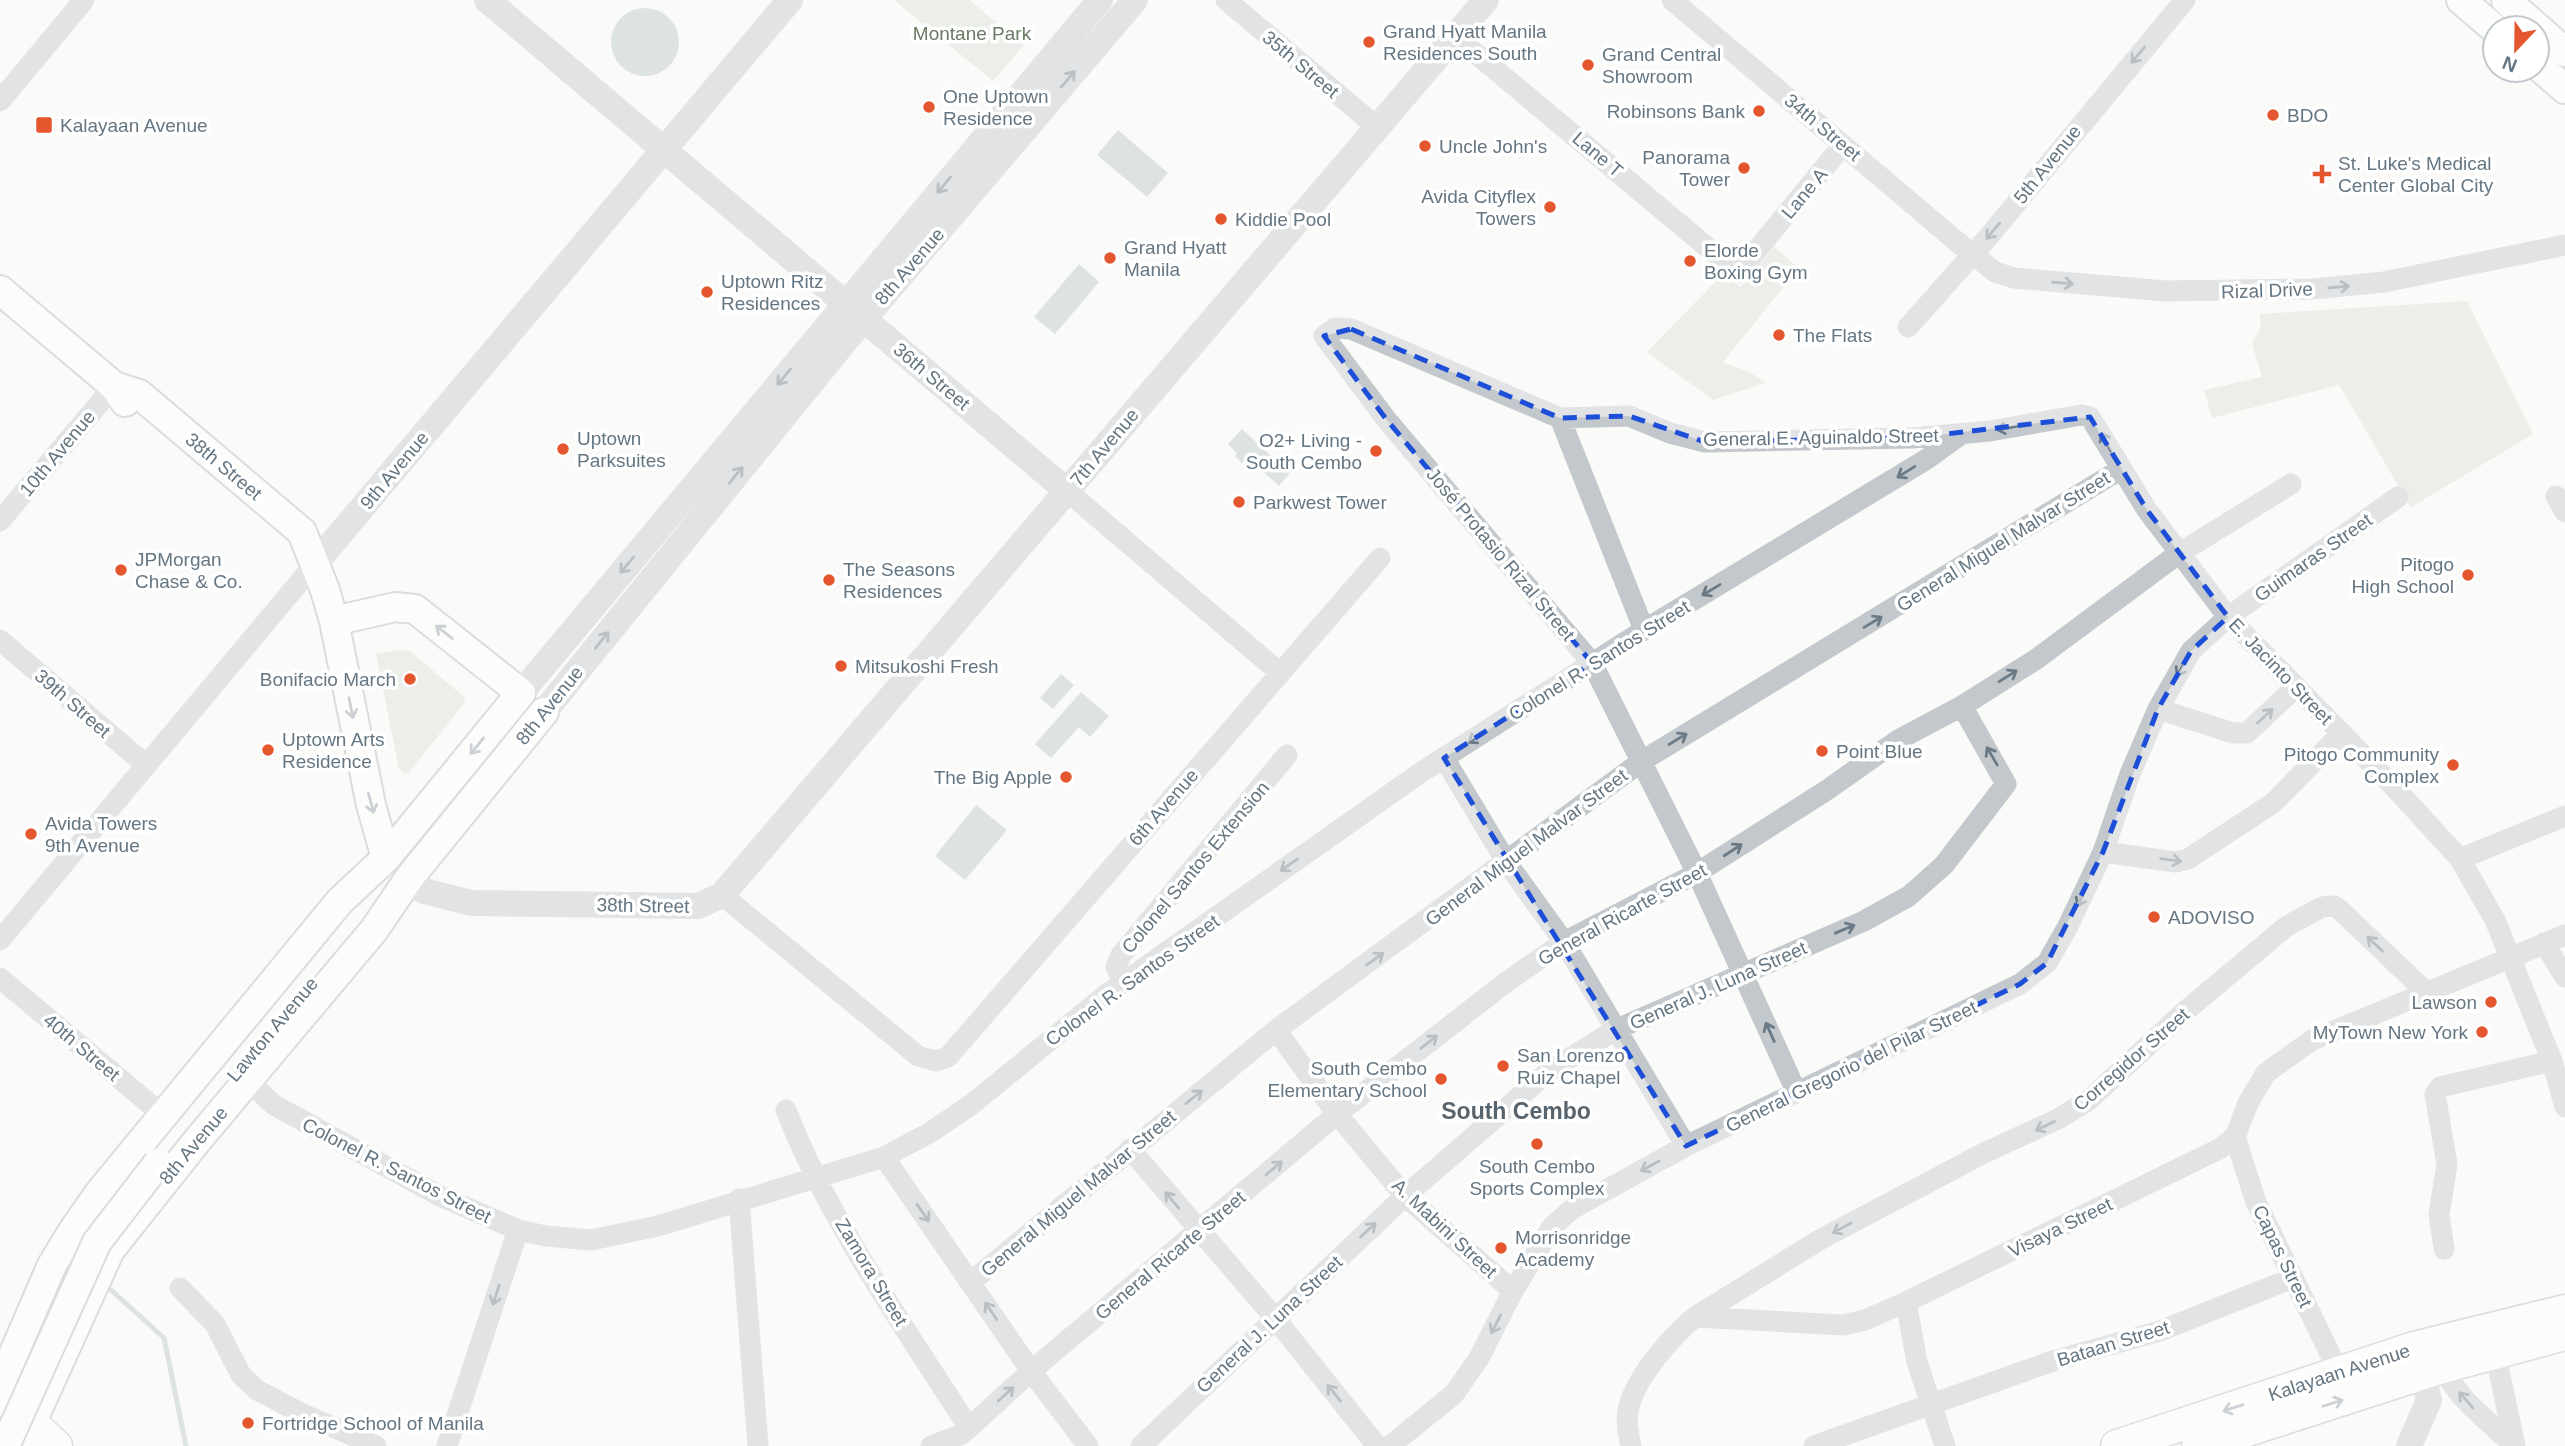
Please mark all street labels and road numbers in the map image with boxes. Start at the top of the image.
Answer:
street label: 35th Street [1258,26,1344,103]
street label: 34th Street [1780,89,1866,166]
street label: 5th Avenue [2009,121,2085,208]
street label: Lane T [1568,127,1627,182]
street label: Lane A [1777,164,1832,223]
street label: 8th Avenue [870,224,948,309]
street label: Rizal Drive [2221,278,2313,303]
street label: 36th Street [889,338,975,415]
street label: 7th Avenue [1066,404,1143,490]
street label: 10th Avenue [15,406,99,500]
street label: General E. Aguinaldo Street [1703,425,1940,450]
street label: 9th Avenue [356,427,433,513]
street label: 38th Street [181,428,267,505]
street label: José Protasio Rizal Street [1422,464,1579,645]
street label: General Miguel Malvar Street [1893,467,2114,616]
street label: Guimaras Street [2251,509,2377,606]
street label: Colonel R. Santos Street [1505,596,1694,725]
street label: E. Jacinto Street [2225,614,2337,729]
street label: 8th Avenue [511,662,587,749]
street label: 39th Street [31,665,115,742]
street label: General Miguel Malvar Street [1421,764,1632,930]
street label: 6th Avenue [1124,765,1202,850]
street label: Colonel Santos Extension [1117,777,1273,957]
street label: General Ricarte Street [1534,859,1711,969]
street label: 38th Street [596,894,690,917]
street label: Colonel R. Santos Street [1042,910,1224,1050]
street label: General J. Luna Street [1627,937,1810,1034]
street label: Lawton Avenue [223,973,322,1086]
street label: General Gregorio del Pilar Street [1722,996,1981,1137]
street label: Corregidor Street [2069,1003,2194,1115]
street label: 40th Street [39,1009,125,1086]
street label: 8th Avenue [155,1102,232,1188]
street label: General Miguel Malvar Street [977,1105,1180,1281]
street label: Colonel R. Santos Street [299,1114,495,1228]
street label: A. Mabini Street [1388,1175,1502,1283]
street label: General Ricarte Street [1091,1186,1250,1324]
street label: Visaya Street [2005,1193,2116,1262]
street label: Capas Street [2249,1202,2317,1311]
street label: Zamora Street [831,1215,912,1330]
street label: General J. Luna Street [1192,1251,1347,1397]
street label: Bataan Street [2055,1316,2172,1371]
street label: Kalayaan Avenue [2266,1340,2413,1405]

